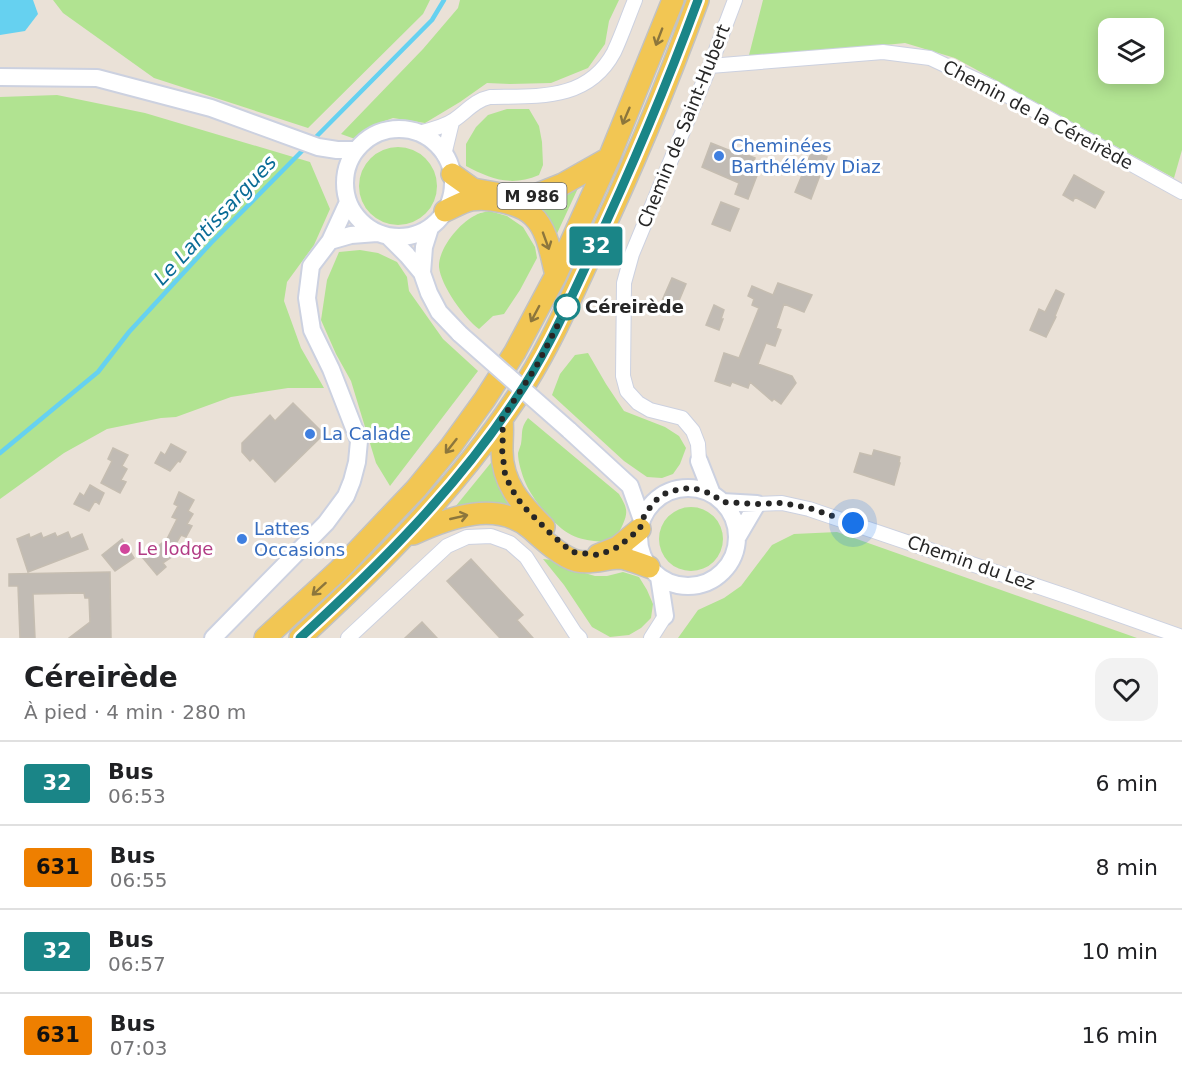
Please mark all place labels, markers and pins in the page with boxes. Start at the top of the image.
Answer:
place label: Cheminées Barthélémy Diaz [731,135,881,177]
marker: Cheminées Barthélémy Diaz [712,149,726,163]
marker: Céreirède [554,294,580,320]
place label: Céreirède [585,296,684,317]
place label: La Calade [322,423,411,444]
marker: La Calade [303,427,317,441]
place label: Lattes Occasions [254,518,345,560]
marker: Lattes Occasions [235,532,249,546]
place label: Le lodge [137,538,213,559]
marker: Le lodge [118,542,132,556]

